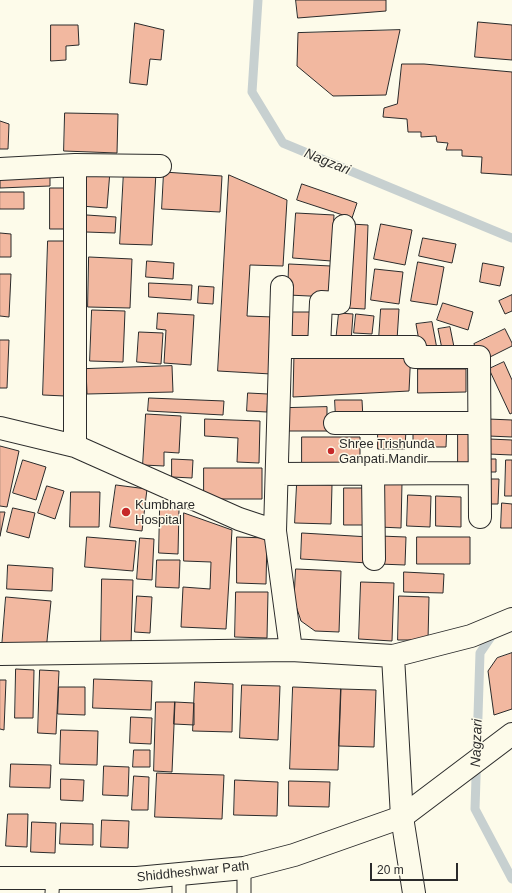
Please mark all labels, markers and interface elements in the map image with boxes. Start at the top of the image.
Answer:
water label: Nagzari [301,145,353,179]
place label: Shree Trishunda Ganpati Mandir [339,436,435,467]
marker: Shree Trishunda Ganpati Mandir [326,446,336,456]
place label: Kumbhare Hospital [135,497,195,528]
marker: Kumbhare Hospital [120,506,132,518]
water label: Nagzari [468,719,486,767]
scale bar [372,855,460,881]
street label: Shiddheshwar Path [136,858,250,886]
text: 20 m [377,863,404,877]

